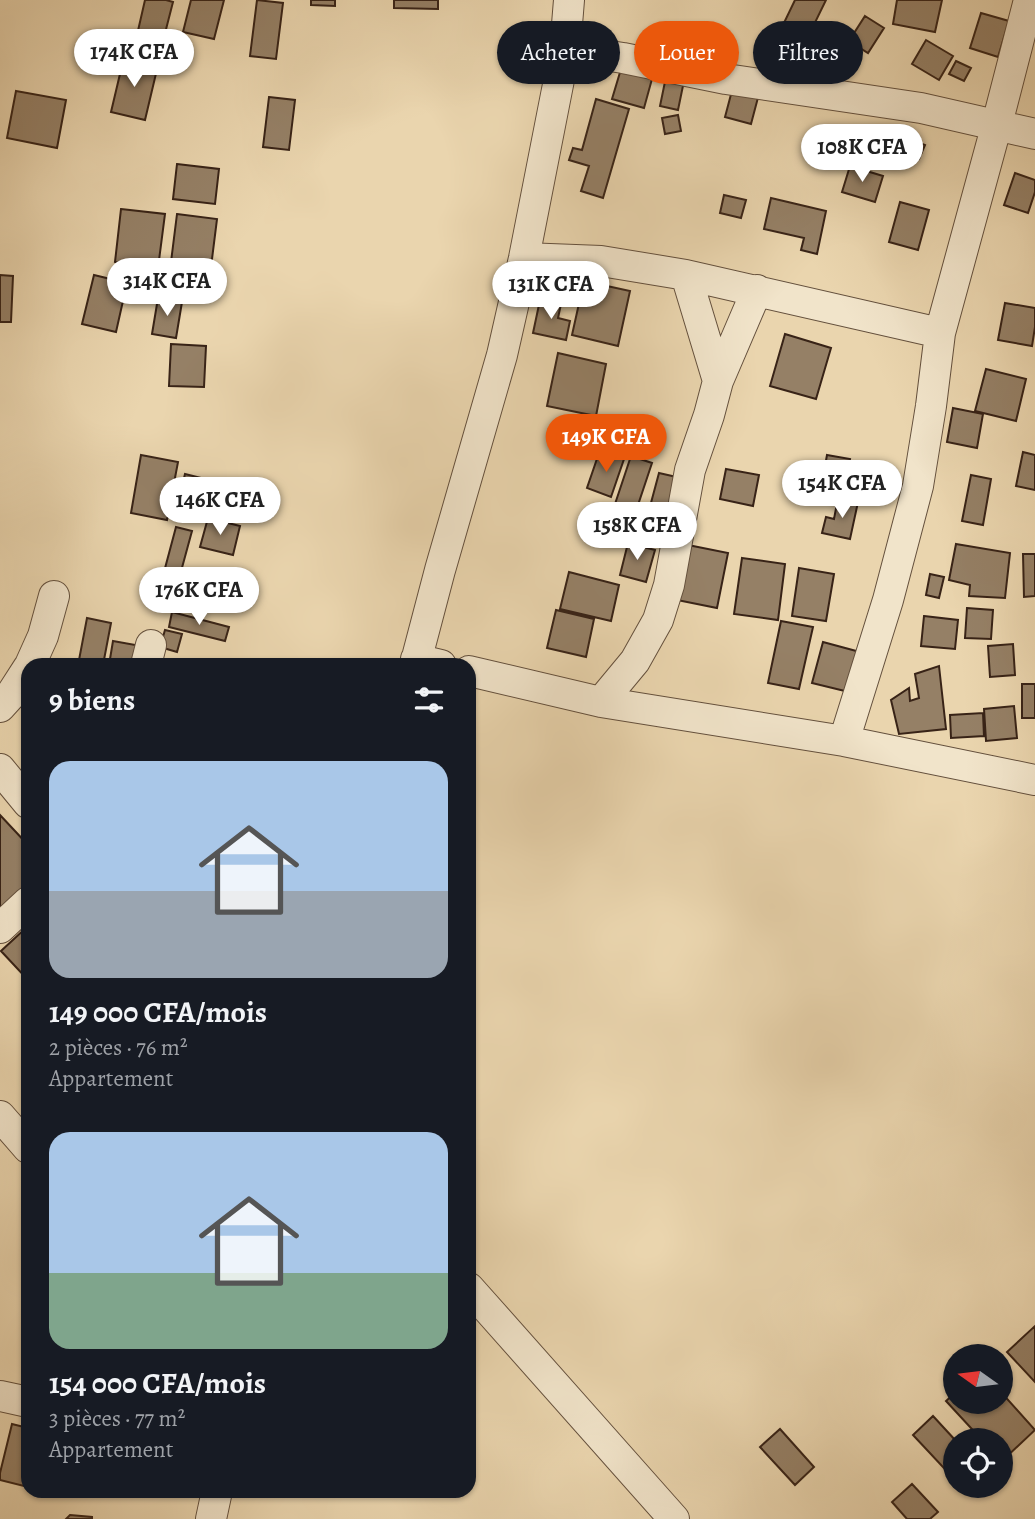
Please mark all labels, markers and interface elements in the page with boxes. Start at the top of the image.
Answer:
chip: Acheter [497,21,620,84]
chip: Louer [634,21,739,84]
chip: Filtres [753,21,863,84]
pin: 174K CFA [62,29,206,89]
text: 174K CFA [90,36,178,67]
pin: 108K CFA [790,124,934,184]
text: 108K CFA [817,131,907,162]
pin: 314K CFA [95,258,239,318]
pin: 131K CFA [479,262,623,321]
text: 314K CFA [123,265,211,296]
text: 131K CFA [508,268,594,299]
pin: 149K CFA [534,414,678,474]
text: 149K CFA [562,421,650,452]
pin: 154K CFA [770,461,914,520]
text: 154K CFA [798,467,886,498]
pin: 146K CFA [148,477,292,537]
text: 146K CFA [176,484,264,515]
pin: 158K CFA [565,503,709,562]
text: 158K CFA [593,509,681,540]
pin: 176K CFA [127,568,271,627]
text: 176K CFA [155,574,243,605]
text: 9 biens [49,680,135,720]
icon: filters [410,681,448,719]
icon: home [186,807,312,933]
text: 149 000 CFA/mois [49,992,267,1032]
text: 2 pièces · 76 m² [49,1032,188,1063]
text: Appartement [49,1063,173,1094]
icon: home [186,1178,312,1304]
north arrow [943,1344,1013,1414]
map controls [943,1344,1013,1498]
text: 154 000 CFA/mois [49,1363,266,1403]
text: 3 pièces · 77 m² [49,1403,185,1434]
button: locate [943,1428,1013,1498]
text: Appartement [49,1434,173,1465]

